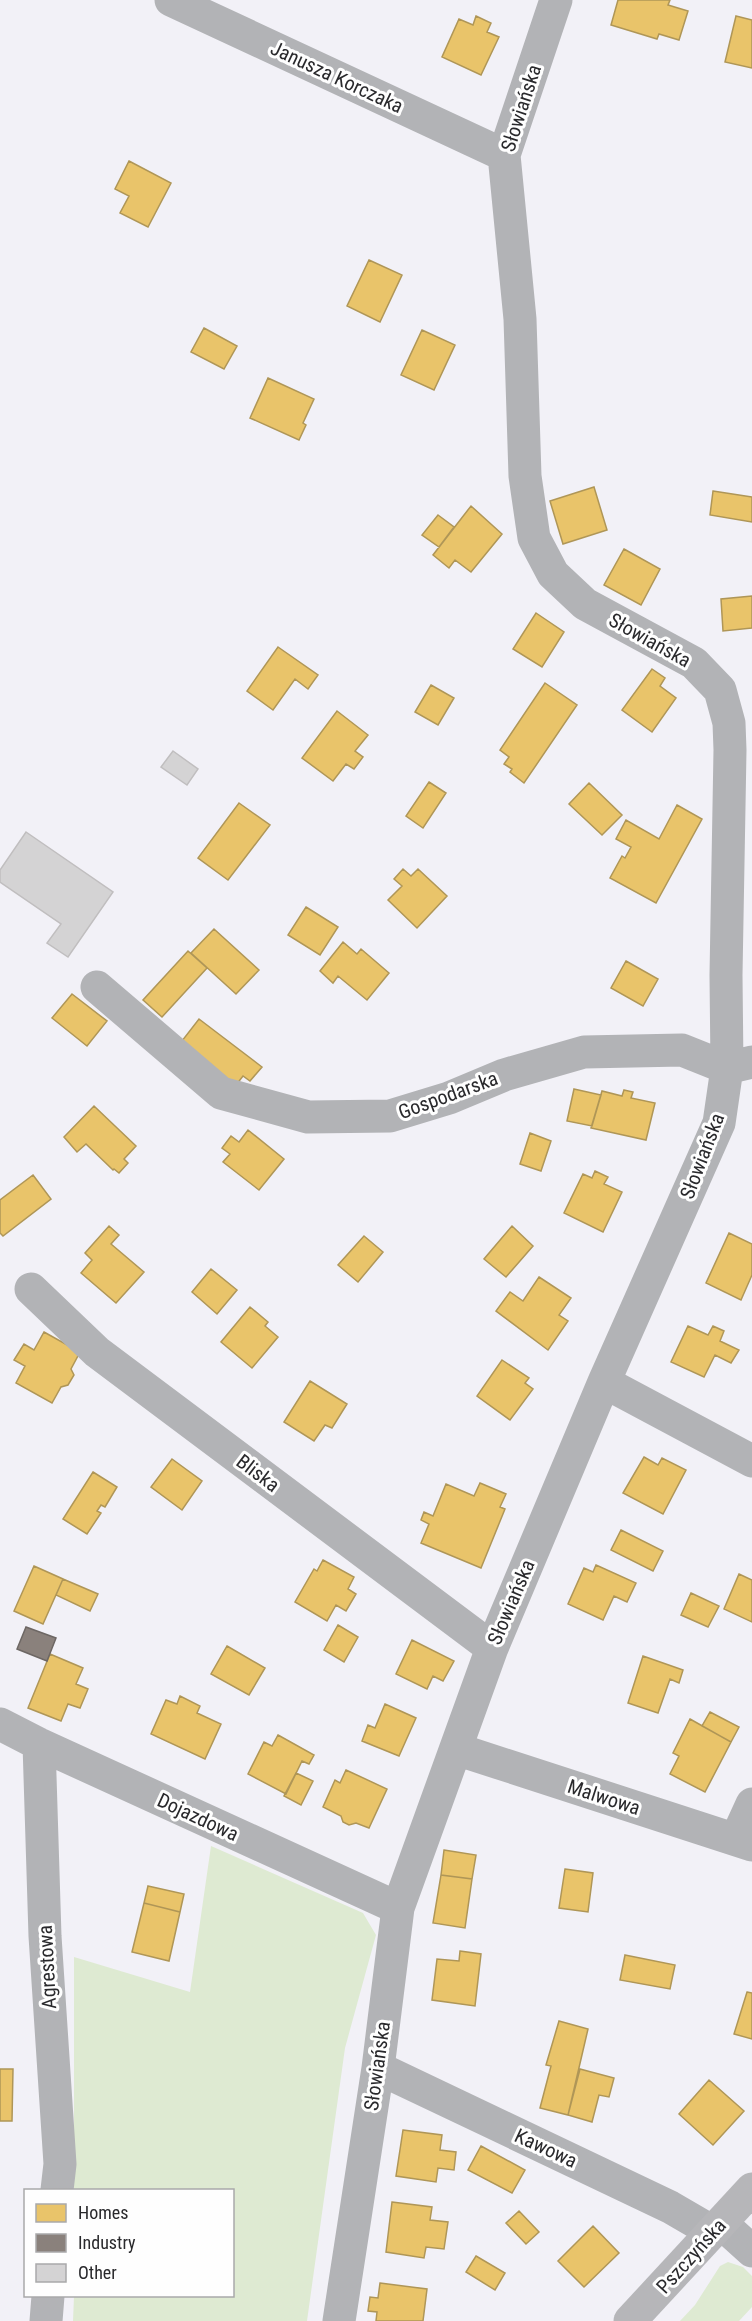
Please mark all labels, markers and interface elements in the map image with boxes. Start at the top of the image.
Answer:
street label: Janusza Korczaka [267,36,407,118]
street label: Słowiańska [496,61,546,155]
street label: Słowiańska [605,608,695,672]
street label: Gospodarska [395,1066,501,1124]
street label: Słowiańska [675,1110,729,1202]
street label: Bliska [232,1449,284,1497]
street label: Słowiańska [482,1556,540,1648]
street label: Malwowa [565,1774,643,1820]
street label: Dojazdowa [154,1788,242,1846]
street label: Agrestowa [33,1924,61,2010]
street label: Słowiańska [359,2020,395,2112]
street label: Kawowa [511,2123,581,2173]
legend [24,2189,234,2297]
text: Homes [78,2202,128,2223]
street label: Pszczyńska [651,2214,731,2298]
text: Industry [78,2232,136,2253]
text: Other [78,2262,117,2283]

